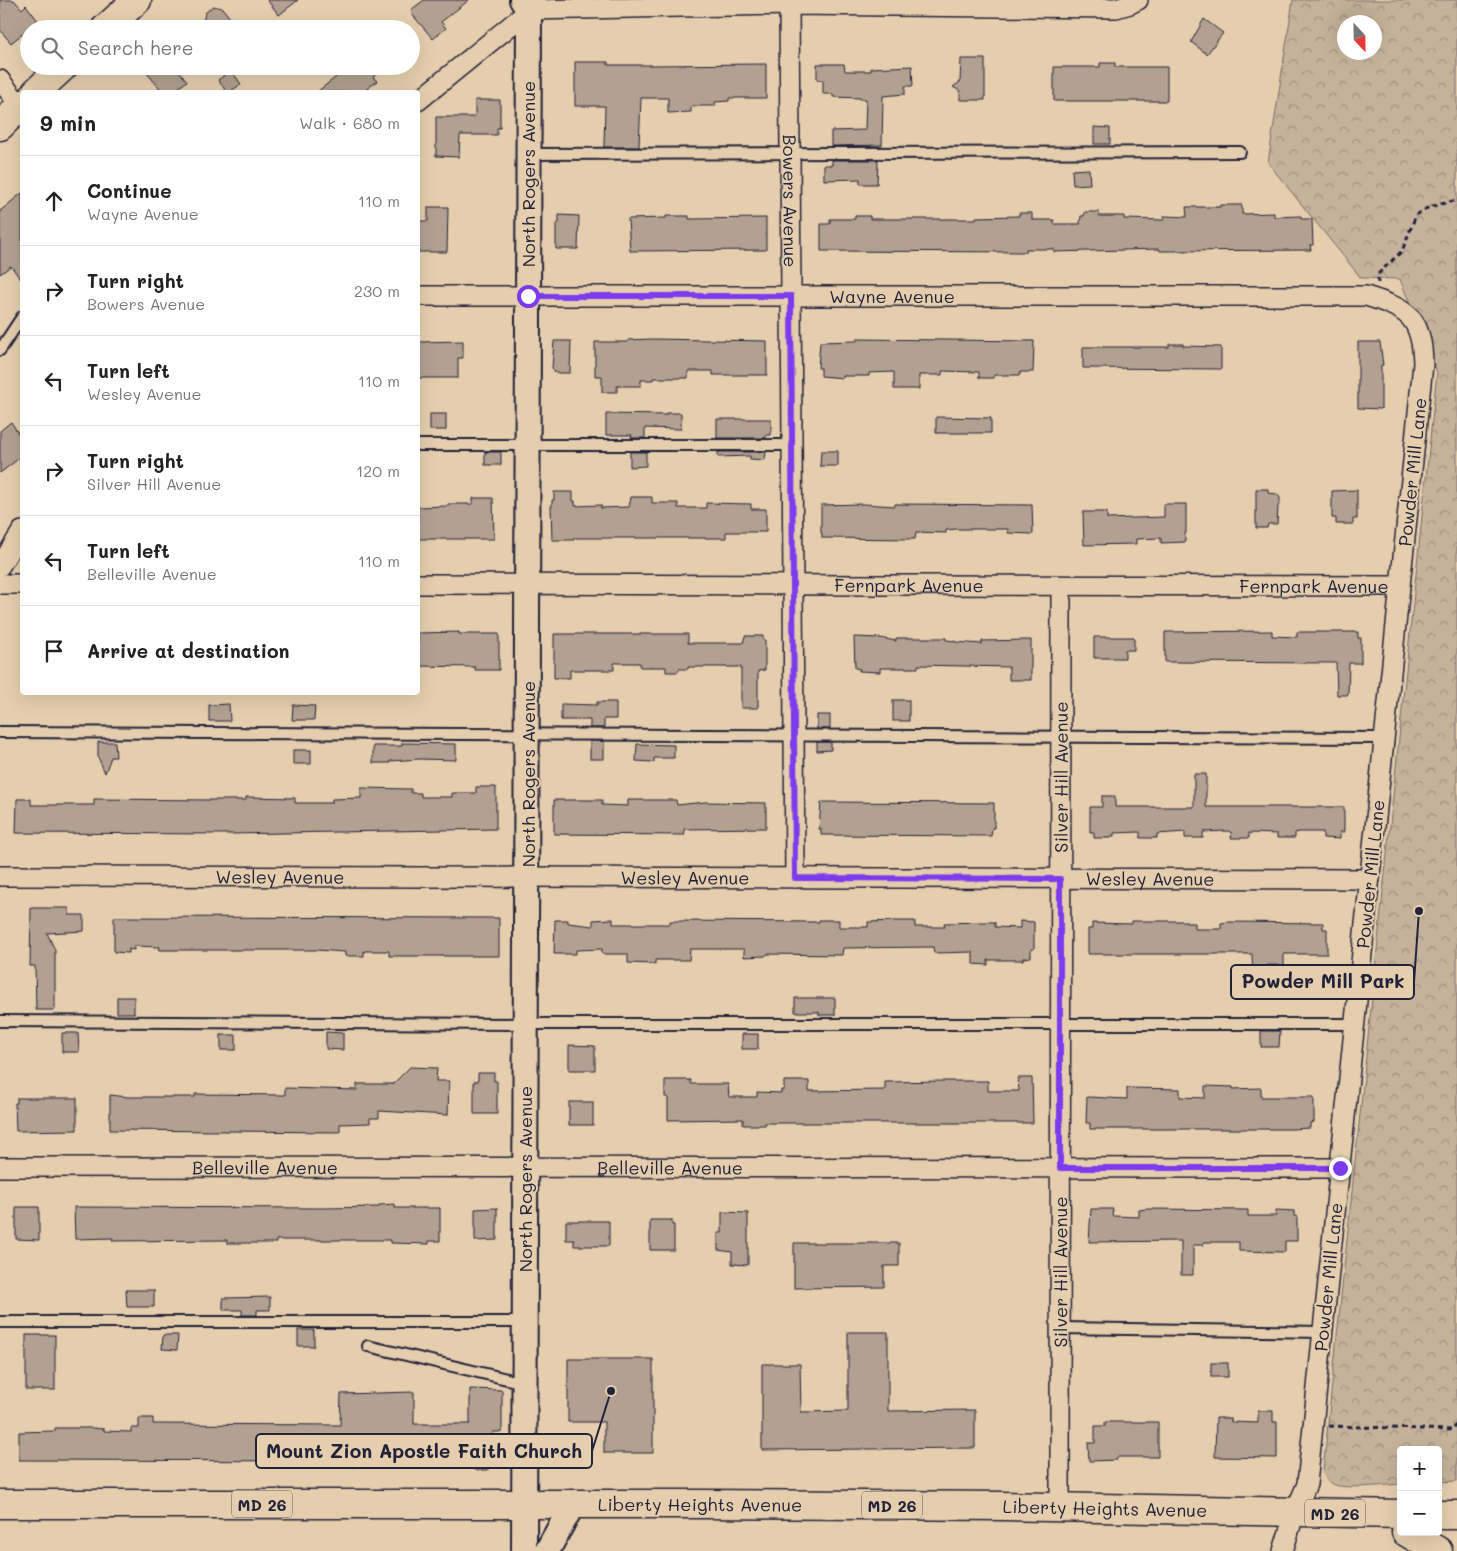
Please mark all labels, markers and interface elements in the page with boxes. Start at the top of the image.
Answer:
north arrow [1337,15,1382,60]
search box [20,20,420,75]
icon: search [38,34,66,62]
text: Search here [78,35,194,60]
street label: North Rogers Avenue [516,81,540,267]
text: 9 min [40,109,96,136]
text: Walk · 680 m [299,112,400,133]
street label: Bowers Avenue [778,134,803,268]
text: Continue [87,178,172,203]
icon: ahead [40,187,68,215]
text: 110 m [358,190,400,211]
text: Wayne Avenue [87,203,199,224]
text: Turn right [87,268,184,293]
icon: right [40,277,68,305]
text: 230 m [354,280,400,301]
street label: Wayne Avenue [829,284,955,308]
route start [517,285,540,308]
text: Bowers Avenue [87,293,205,314]
text: Turn left [87,358,170,383]
icon: left [40,367,68,395]
text: 110 m [358,370,400,391]
text: Wesley Avenue [87,383,201,404]
street label: Powder Mill Lane [1392,396,1432,548]
text: Turn right [87,448,184,473]
icon: right [40,457,68,485]
text: 120 m [356,460,400,481]
text: Silver Hill Avenue [87,473,221,494]
text: Turn left [87,538,170,563]
icon: left [40,547,68,575]
text: 110 m [358,550,400,571]
text: Belleville Avenue [87,563,217,584]
street label: Fernpark Avenue [834,573,984,597]
street label: Fernpark Avenue [1239,574,1389,598]
icon: arrive [40,637,68,665]
text: Arrive at destination [87,638,290,663]
street label: North Rogers Avenue [516,681,540,867]
street label: Silver Hill Avenue [1049,701,1073,853]
street label: Powder Mill Lane [1350,798,1390,950]
street label: Wesley Avenue [216,864,344,889]
street label: Wesley Avenue [621,865,749,890]
street label: Wesley Avenue [1086,866,1214,891]
callout: Powder Mill Park [1231,965,1414,999]
text: Powder Mill Park [1242,968,1404,993]
street label: North Rogers Avenue [513,1086,537,1272]
street label: Belleville Avenue [192,1155,338,1179]
street label: Belleville Avenue [597,1155,743,1180]
route end [1329,1157,1352,1180]
street label: Silver Hill Avenue [1048,1196,1072,1348]
street label: Powder Mill Lane [1308,1201,1348,1353]
callout: Mount Zion Apostle Faith Church [256,1434,592,1468]
text: Mount Zion Apostle Faith Church [266,1438,582,1463]
map controls [1397,1446,1442,1536]
button: + [1397,1446,1442,1491]
road number: MD 26 [232,1490,292,1518]
button: − [1397,1491,1442,1536]
street label: Liberty Heights Avenue [598,1492,802,1517]
road number: MD 26 [862,1492,922,1518]
street label: Liberty Heights Avenue [1002,1494,1208,1522]
road number: MD 26 [1305,1500,1365,1526]

